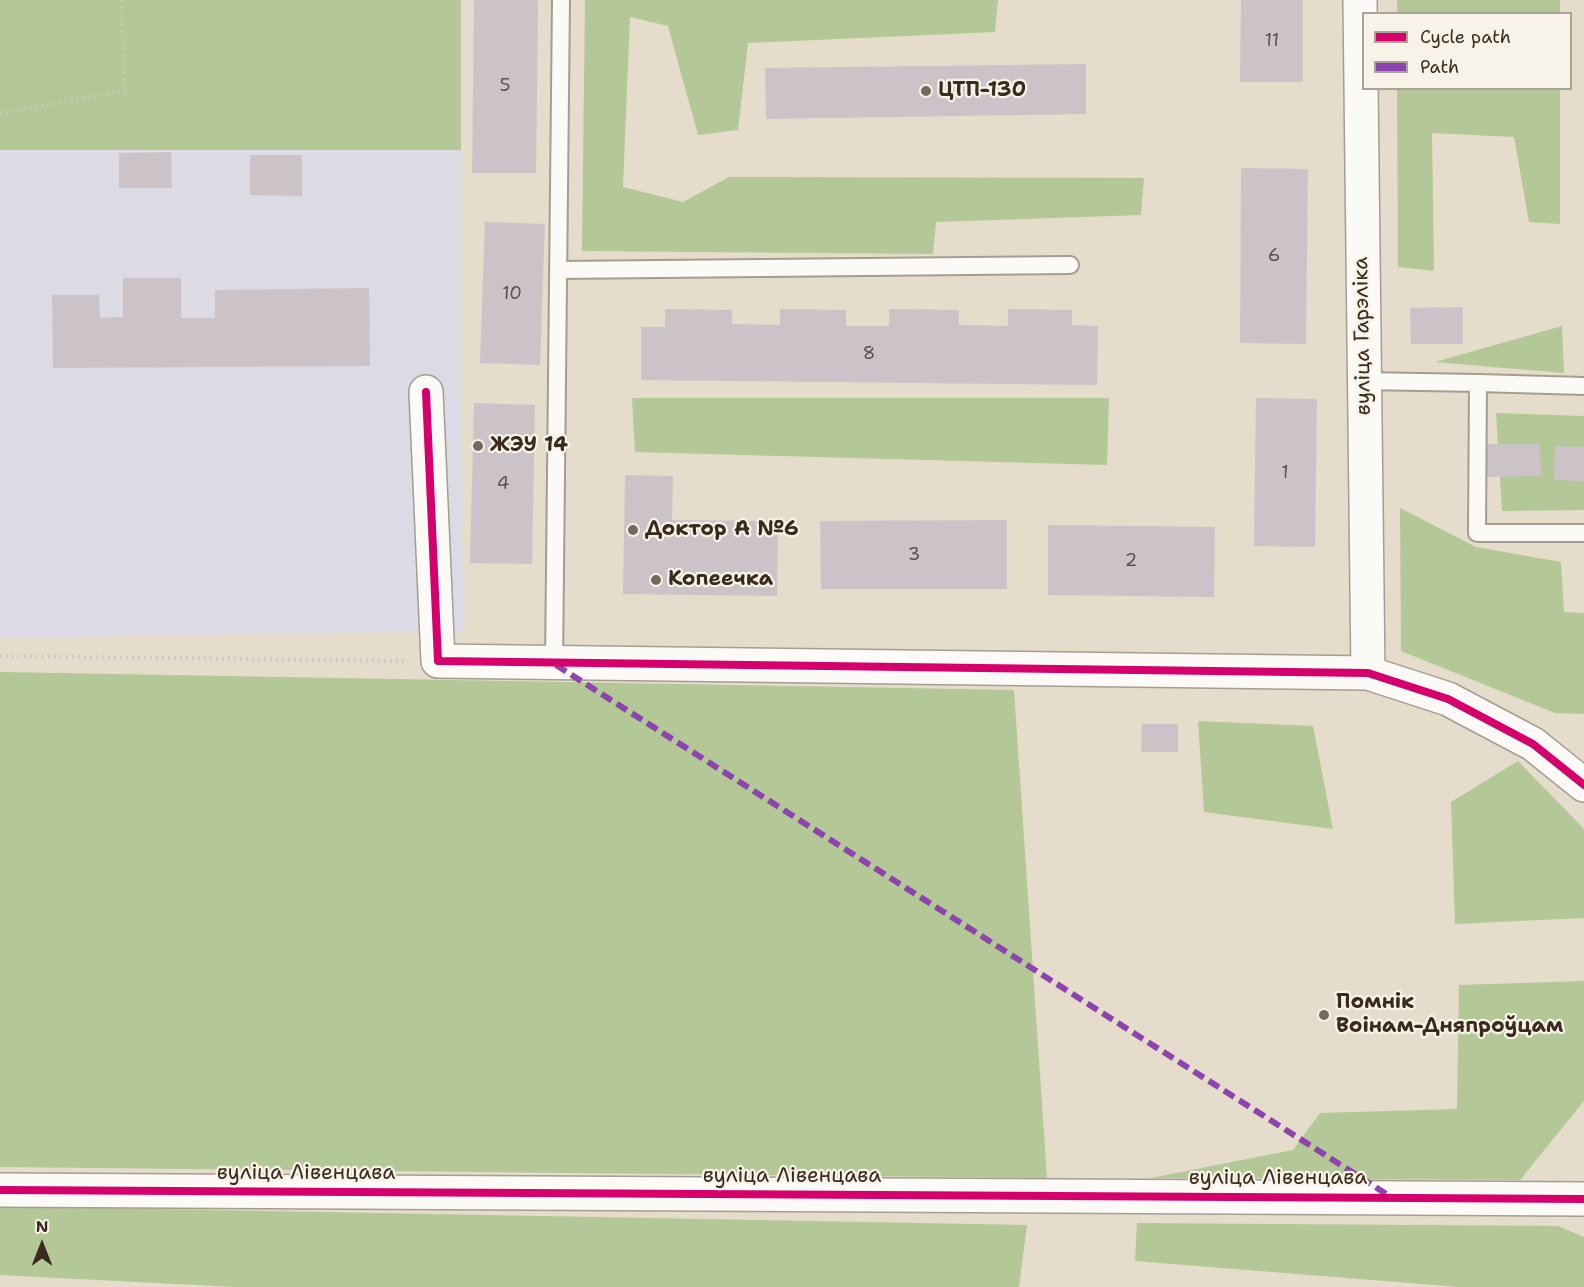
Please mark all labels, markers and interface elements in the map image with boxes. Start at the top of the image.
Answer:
legend [1362,12,1572,90]
text: Cycle path [1420,25,1511,49]
house number: 11 [1265,30,1279,52]
text: Path [1420,55,1459,79]
house number: 5 [499,75,511,97]
place label: ЦТП-130 [938,78,1026,104]
marker: ЦТП-130 [919,84,933,98]
house number: 6 [1268,245,1280,267]
street label: вуліца Гарэліка [1349,256,1377,416]
house number: 10 [502,283,522,305]
house number: 8 [863,343,875,365]
place label: ЖЭУ 14 [490,433,568,459]
marker: ЖЭУ 14 [471,439,485,453]
house number: 1 [1281,462,1289,484]
house number: 4 [497,473,509,495]
place label: Доктор А №6 [645,517,799,543]
marker: Доктор А №6 [626,523,640,537]
house number: 3 [908,544,920,566]
house number: 2 [1125,550,1137,572]
place label: Копеечка [668,567,773,593]
marker: Копеечка [649,573,663,587]
place label: Помнік Воінам-Дняпроўцам [1336,990,1563,1040]
marker: Помнік Воінам-Дняпроўцам [1317,1008,1331,1022]
street label: вуліца Лівенцава [217,1161,395,1187]
street label: вуліца Лівенцава [703,1164,881,1190]
street label: вуліца Лівенцава [1189,1166,1367,1192]
north arrow [12,1215,72,1275]
text: N [36,1216,48,1237]

